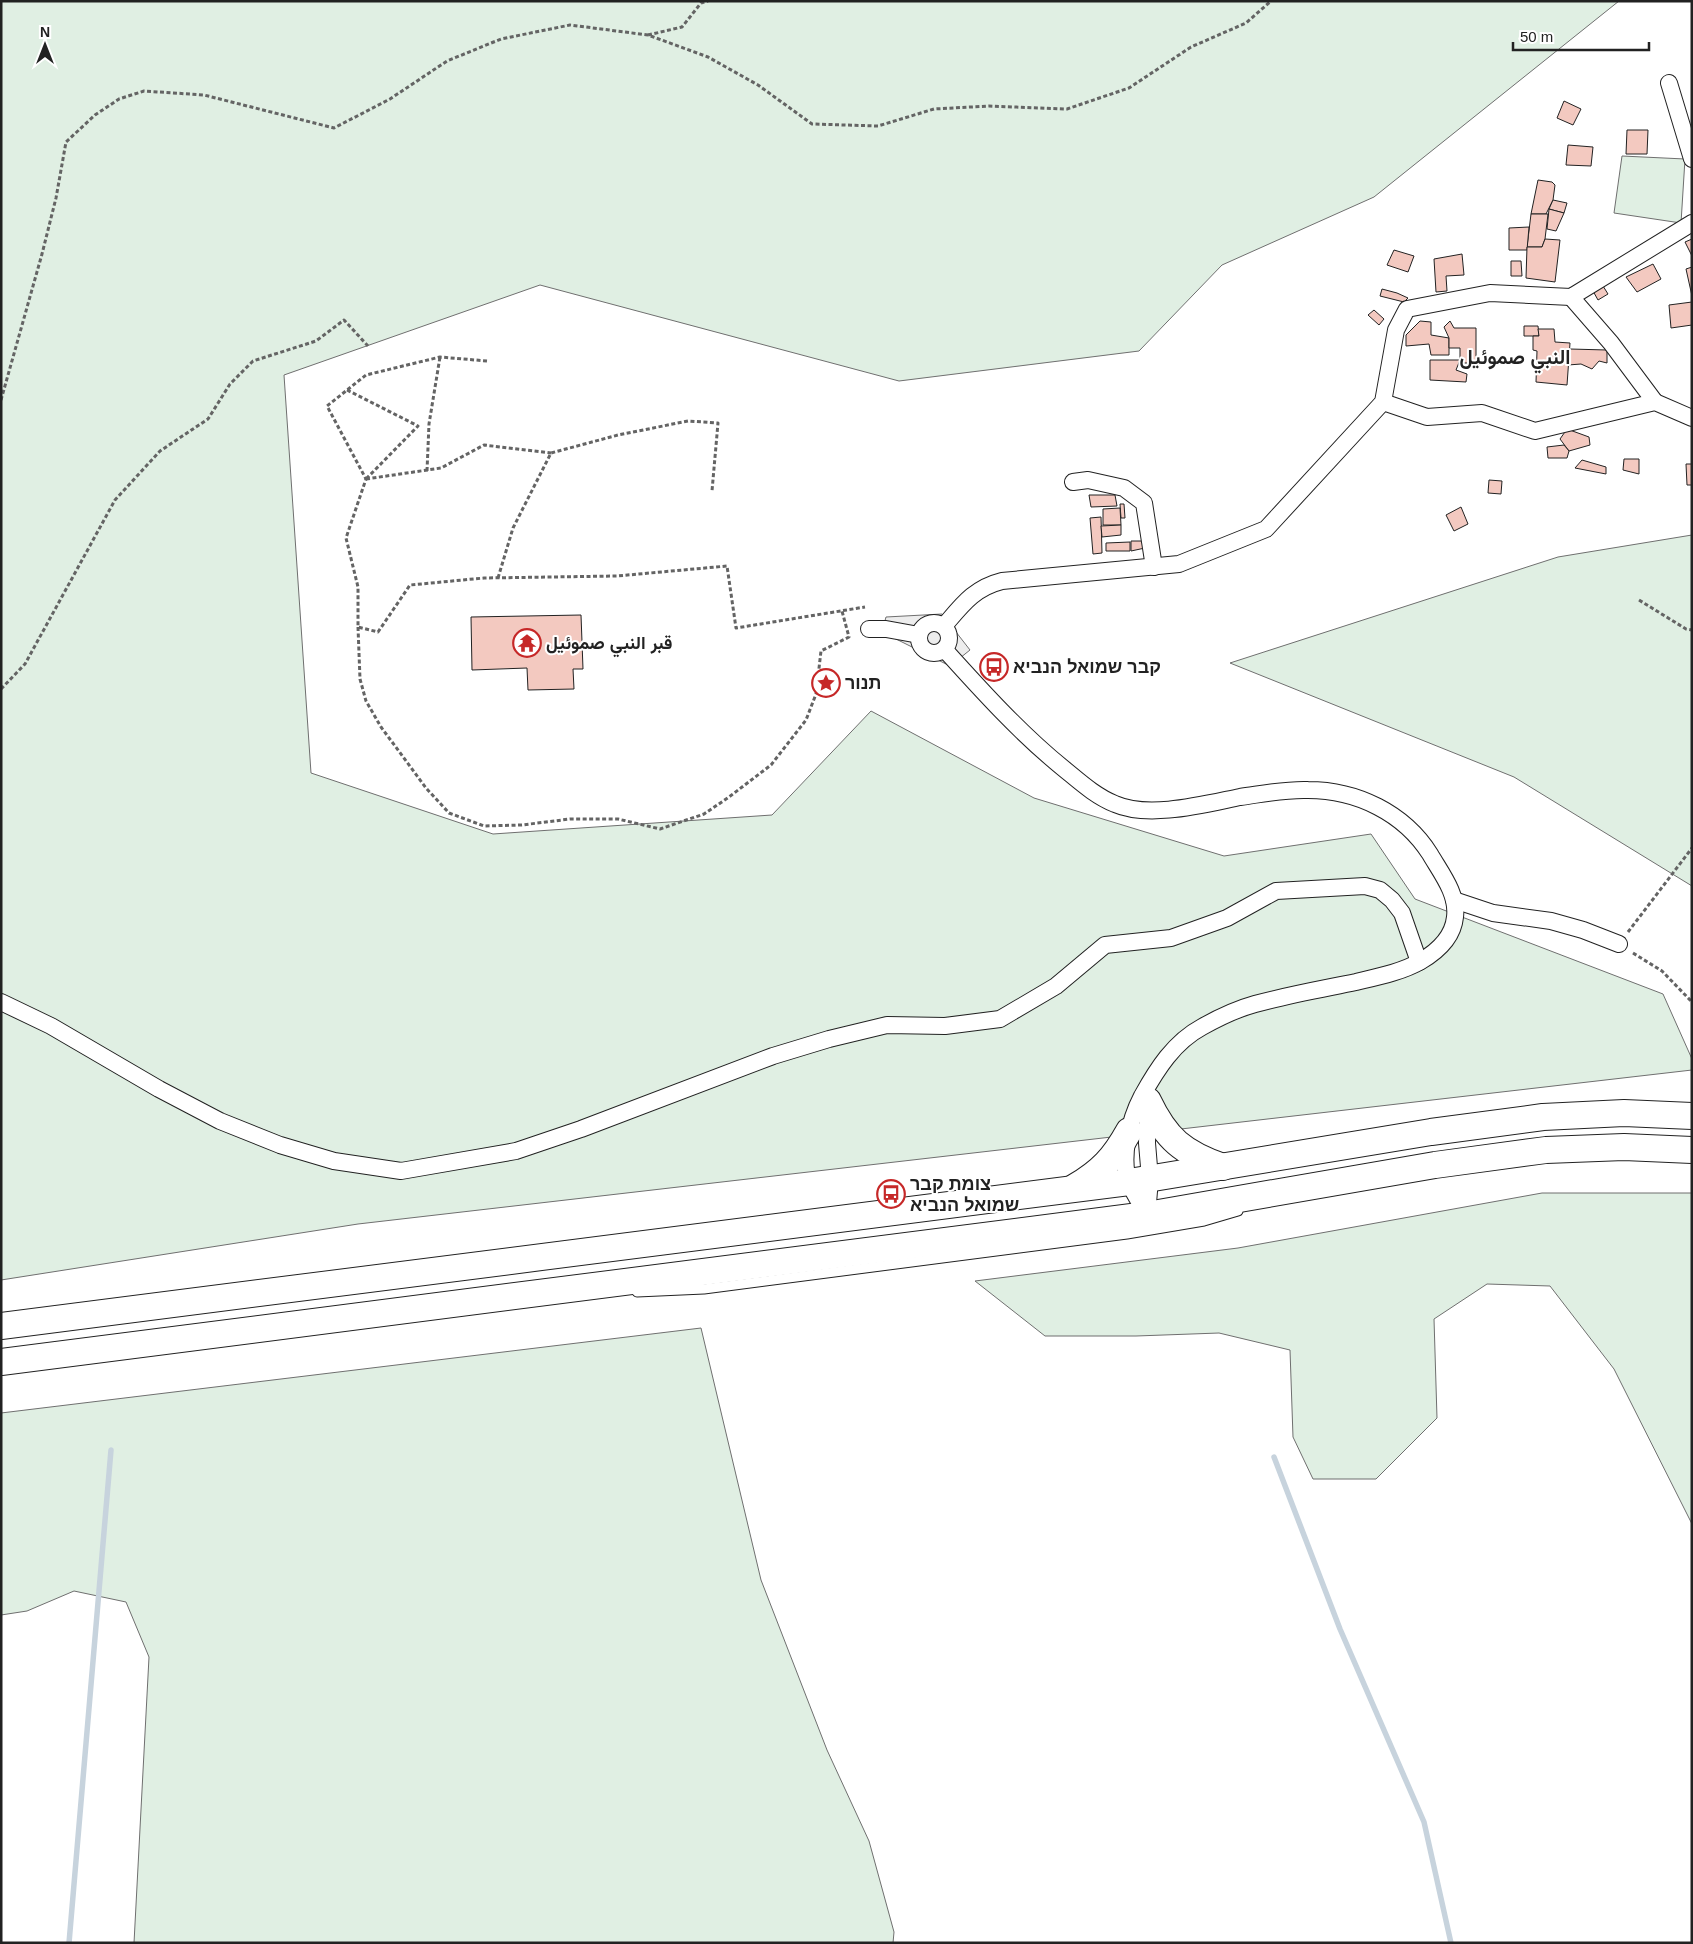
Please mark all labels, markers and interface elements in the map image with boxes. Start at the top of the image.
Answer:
north arrow [20,20,70,70]
scale bar [1513,20,1649,52]
text: N [40,24,50,40]
text: 50 m [1520,28,1553,45]
district label: النبي صموئيل [1460,346,1570,374]
temple icon: قبر النبي صموئيل [512,628,542,658]
place label: قبر النبي صموئيل [546,633,672,658]
bus stop icon: קבר שמואל הנביא [979,652,1009,682]
place label: קבר שמואל הנביא [1013,657,1161,677]
place icon: תנור [811,668,841,698]
place label: תנור [845,673,881,693]
place label: צומת קבר שמואל הנביא [910,1174,1019,1215]
bus stop icon: צומת קבר שמואל הנביא [876,1179,906,1209]

